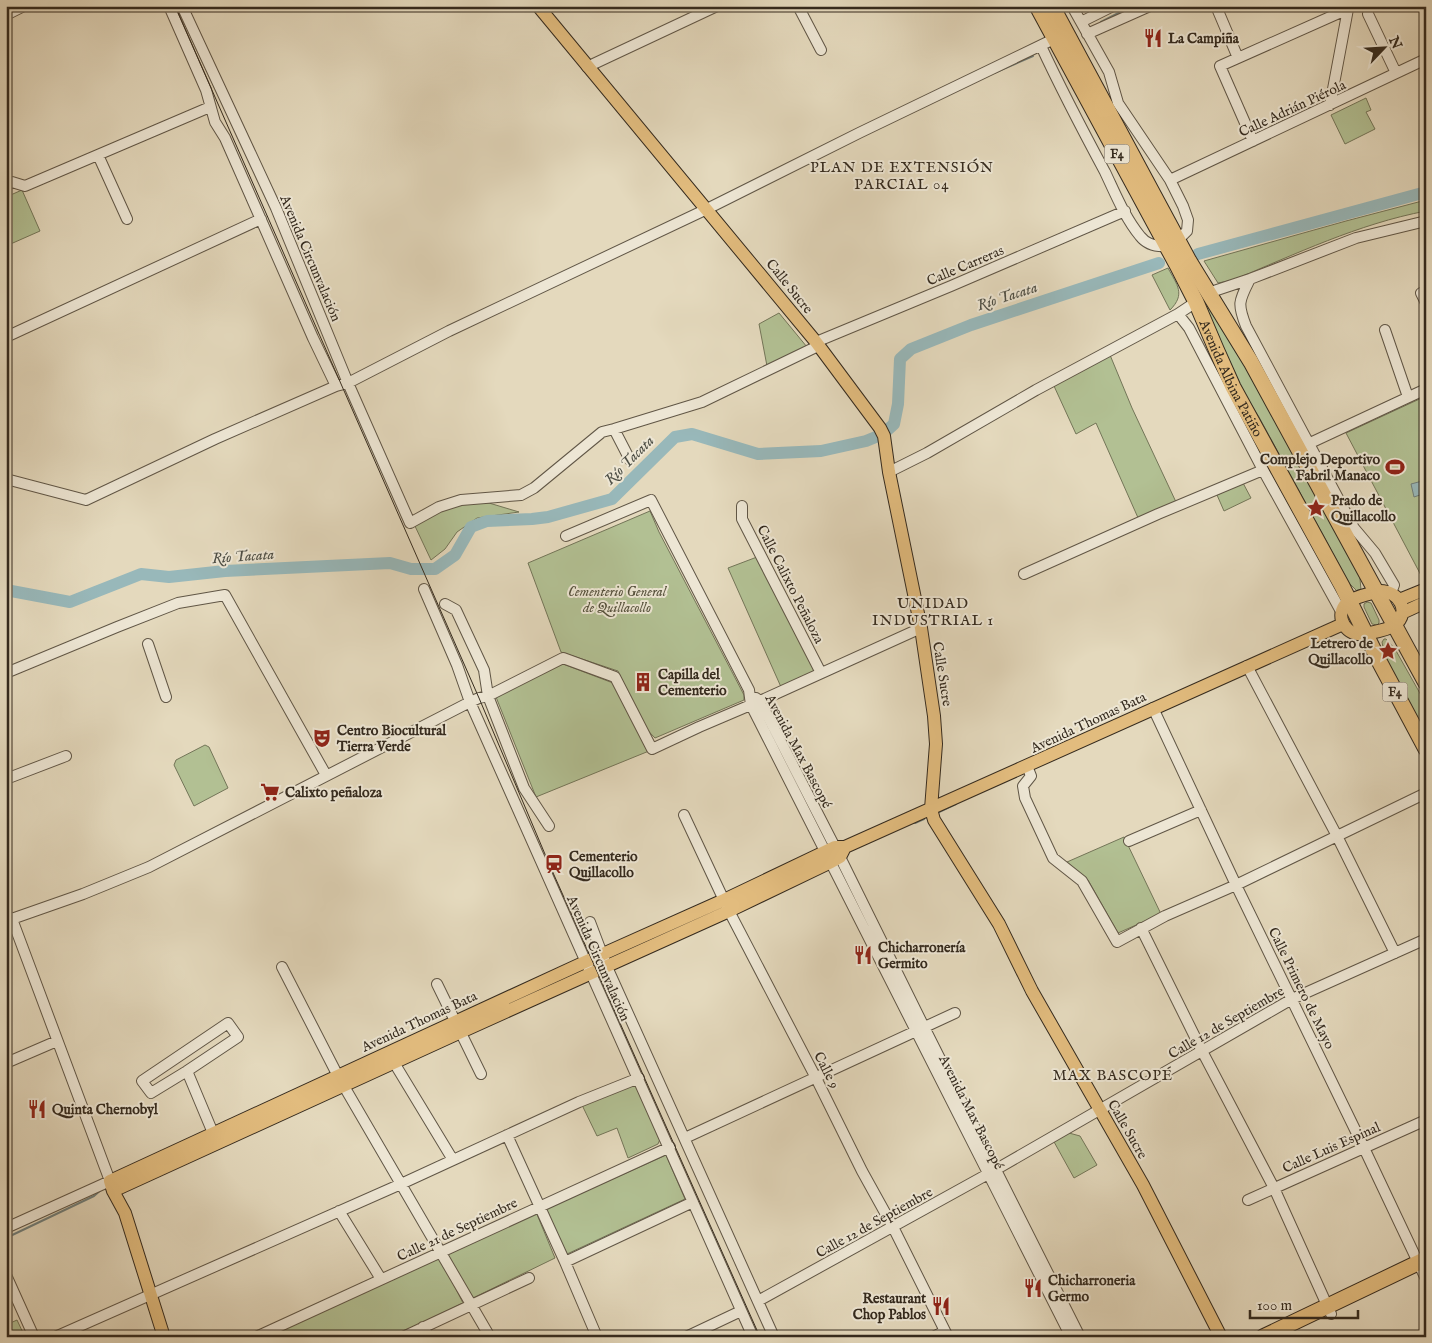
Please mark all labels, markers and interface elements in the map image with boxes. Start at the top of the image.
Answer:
north arrow [1360,22,1410,72]
restaurant icon: La Campiña [1142,27,1164,49]
place label: La Campiña [1168,30,1240,48]
text: N [1384,33,1406,52]
street label: Calle Adrián Piérola [1236,76,1350,142]
road number: F4 [1104,144,1130,164]
district label: PLAN DE EXTENSIÓN PARCIAL 04 [810,158,994,194]
street label: Avenida Circunvalación [275,192,345,325]
street label: Calle Carreras [924,242,1007,290]
street label: Calle Sucre [762,256,817,318]
water label: Río Tacata [975,278,1040,315]
street label: Avenida Albina Patiño [1194,316,1267,441]
water label: Río Tacata [601,431,658,489]
place label: Complejo Deportivo Fabril Manaco [1260,451,1380,485]
sports icon: Complejo Deportivo Fabril Manaco [1384,456,1406,478]
place label: Prado de Quillacollo [1331,492,1396,526]
place icon: Prado de Quillacollo [1305,497,1327,519]
street label: Calle Calixto Peñaloza [752,522,828,648]
water label: Río Tacata [211,545,275,568]
park label: Cementerio General de Quillacollo [568,583,668,617]
district label: UNIDAD INDUSTRIAL 1 [872,594,994,630]
place label: Letrero de Quillacollo [1308,635,1374,669]
place icon: Letrero de Quillacollo [1377,640,1399,662]
street label: Calle Sucre [928,641,956,708]
place label: Capilla del Cementerio [658,666,727,700]
building icon: Capilla del Cementerio [632,671,654,693]
road number: F4 [1382,682,1408,702]
street label: Avenida Thomas Bata [1027,688,1150,758]
street label: Avenida Max Bascopé [760,691,836,812]
place label: Centro Biocultural Tierra Verde [336,722,447,756]
theatre icon: Centro Biocultural Tierra Verde [311,727,333,749]
supermarket icon: Calixto peñaloza [259,781,281,803]
place label: Calixto peñaloza [285,784,383,802]
place label: Cementerio Quillacollo [569,848,638,882]
station icon: Cementerio Quillacollo [543,853,565,875]
street label: Avenida Circunvalación [562,892,634,1024]
street label: Calle Primero de Mayo [1264,925,1339,1053]
place label: Chicharronería Germito [878,939,966,973]
restaurant icon: Chicharronería Germito [852,944,874,966]
street label: Calle 12 de Septiembre [1165,982,1288,1063]
street label: Avenida Thomas Bata [358,987,481,1057]
street label: Calle 9 [809,1049,843,1092]
street label: Avenida Max Bascopé [934,1051,1008,1173]
district label: MAX BASCOPÉ [1053,1066,1173,1085]
street label: Calle Sucre [1103,1097,1152,1163]
restaurant icon: Quinta Chernobyl [26,1098,48,1120]
place label: Quinta Chernobyl [52,1101,159,1119]
street label: Calle Luis Espinal [1280,1118,1383,1178]
street label: Calle 12 de Septiembre [813,1183,937,1262]
street label: Calle 21 de Septiembre [394,1194,521,1266]
place label: Chicharroneria Germo [1048,1272,1136,1306]
restaurant icon: Chicharroneria Germo [1022,1277,1044,1299]
scale bar [1250,1288,1357,1320]
place label: Restaurant Chop Pablos [853,1290,926,1324]
restaurant icon: Restaurant Chop Pablos [930,1295,952,1317]
text: 100 m [1257,1296,1293,1315]

